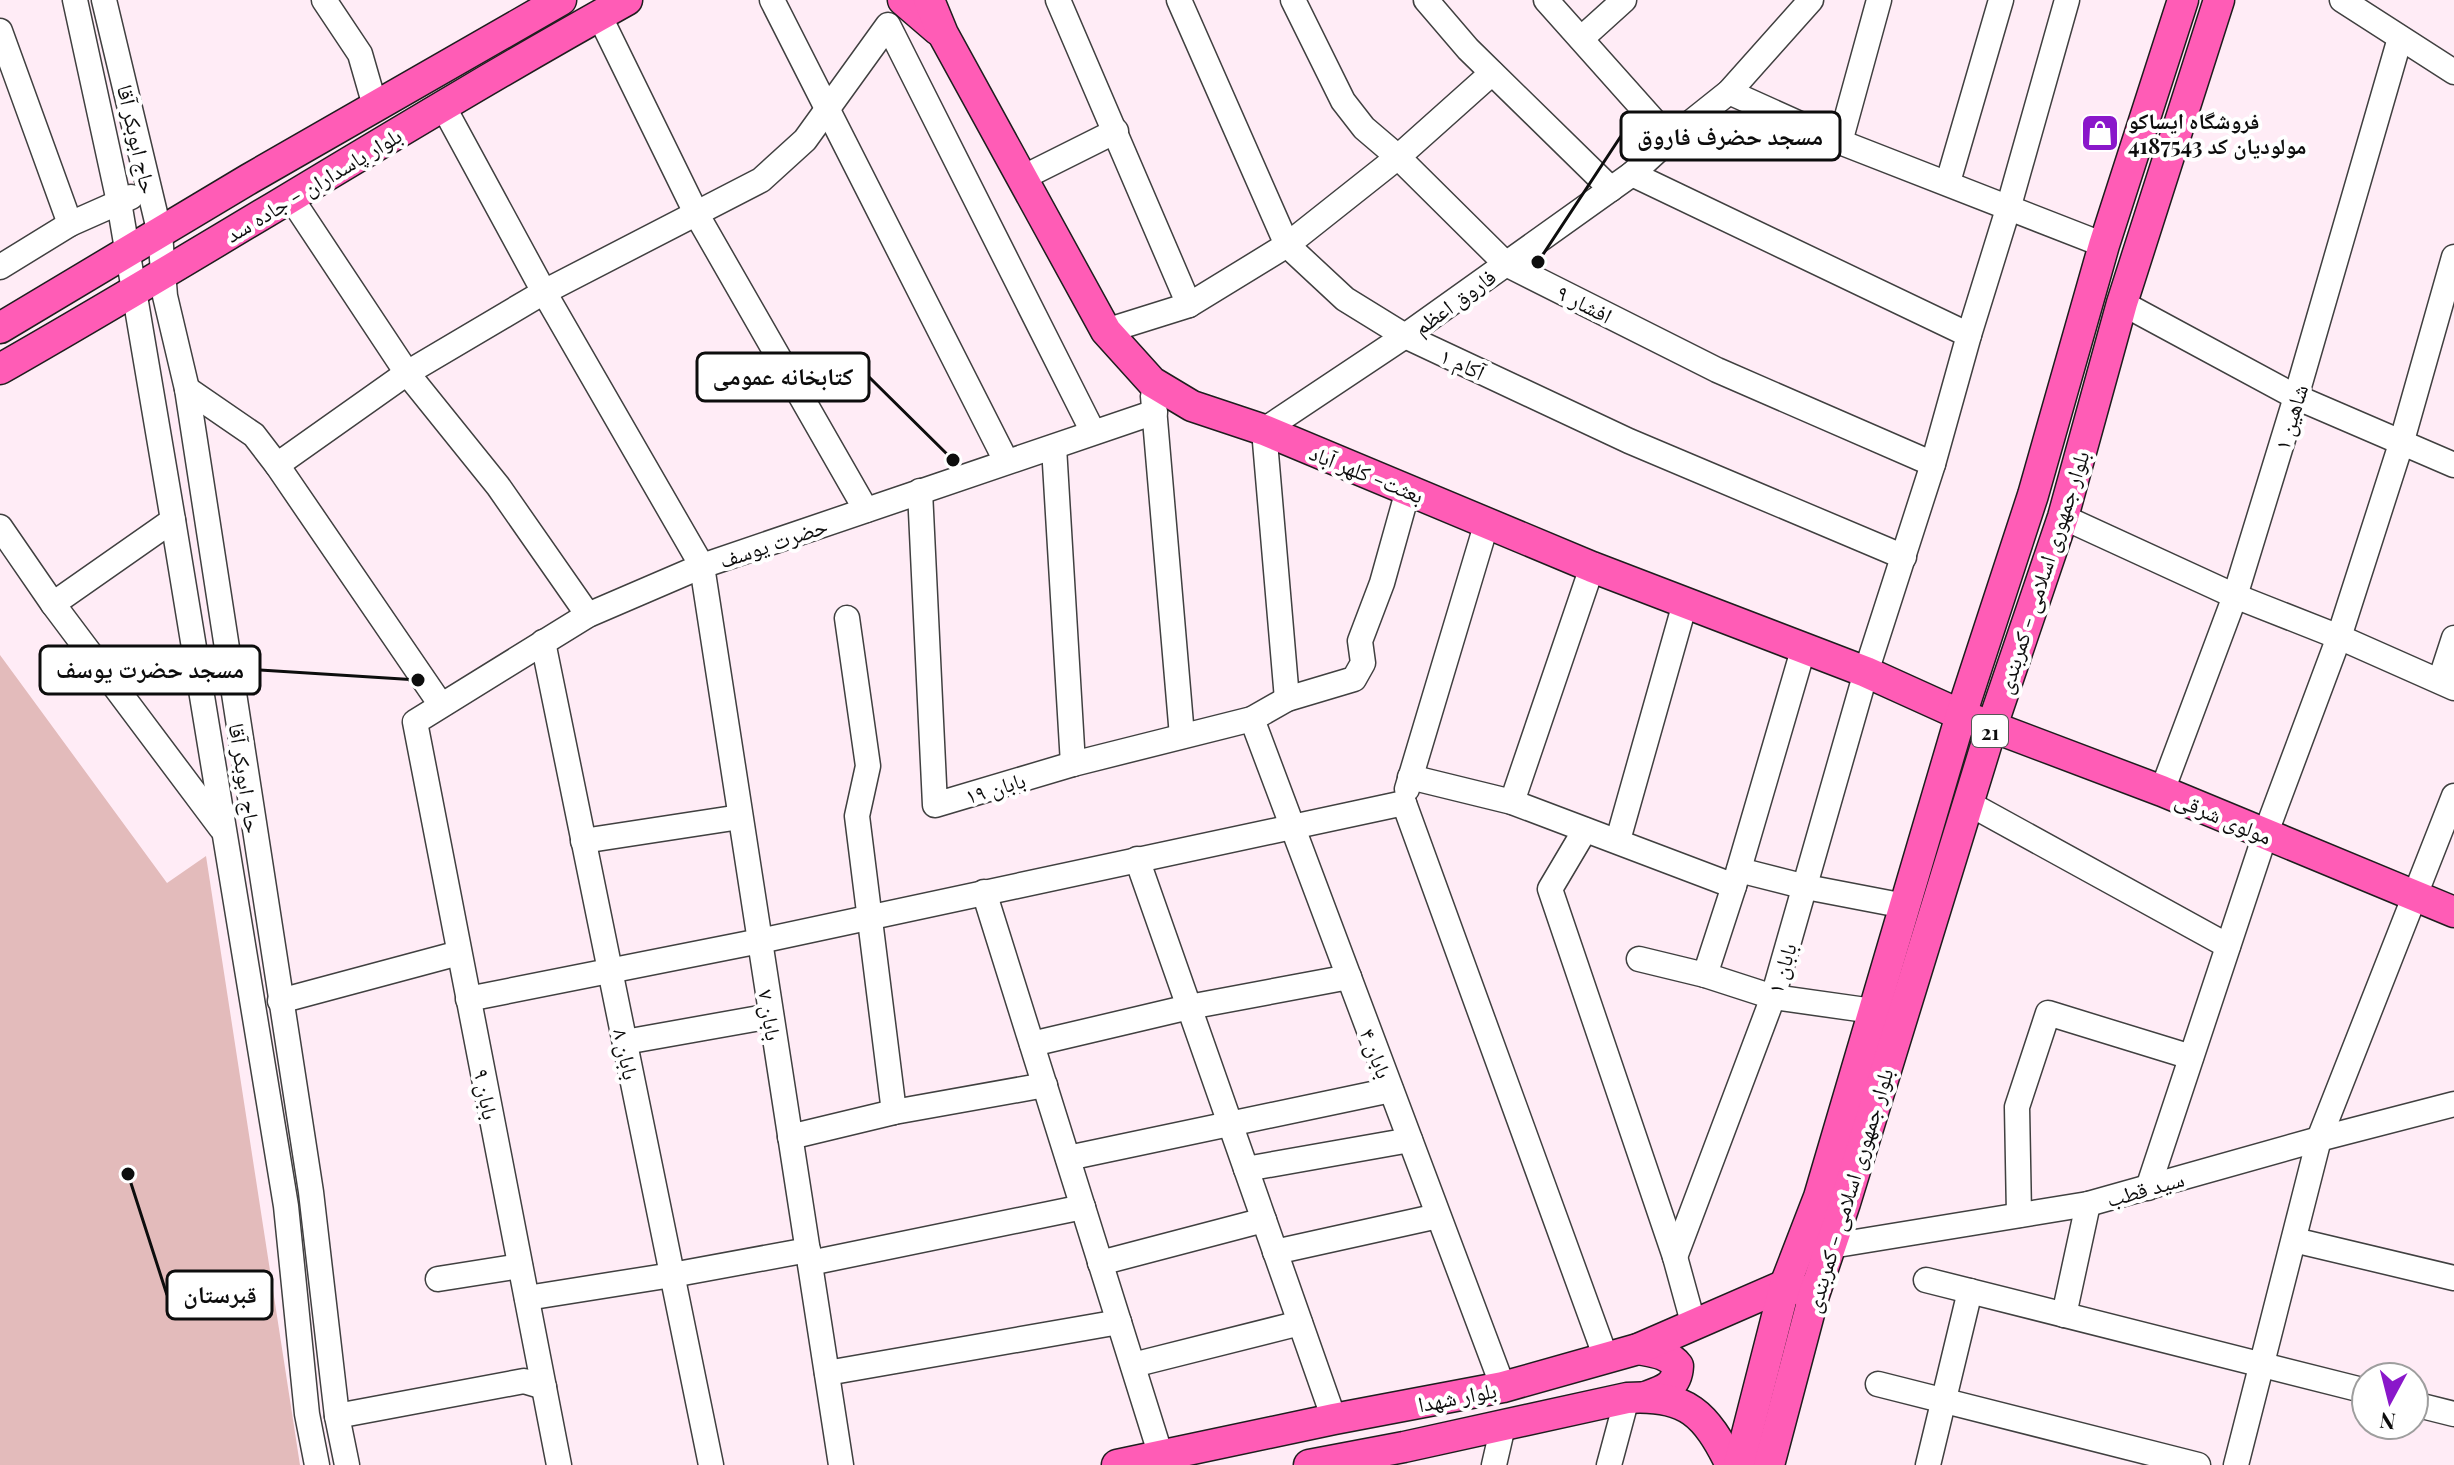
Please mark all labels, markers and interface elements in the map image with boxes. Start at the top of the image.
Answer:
street label: حاج ابوبکر آقا [111,81,165,197]
place label: فروشگاە ایساکو مولودیان کد 4187543 [2128,105,2307,160]
callout: مسجد حضرف فاروق [1621,112,1840,160]
shop icon: فروشگاە ایساکو مولودیان کد 4187543 [2079,112,2121,154]
street label: بلوار پاسداران - جاده سد [219,119,407,249]
text: مسجد حضرف فاروق [1637,119,1823,151]
street label: فاروق اعظم [1407,261,1502,342]
street label: افشار ۹ [1552,276,1618,330]
street label: آکام ۱ [1435,340,1491,387]
callout: کتابخانه عمومی [697,353,869,401]
text: کتابخانه عمومی [713,359,854,391]
street label: شاهین ۱ [2266,380,2314,454]
street label: بعثت- کلهر آباد [1305,436,1429,510]
street label: بلوار جمهوری اسلامی - کمربندی [1988,447,2096,697]
street label: حضرت یوسف [715,509,831,575]
callout: مسجد حضرت یوسف [40,646,260,694]
text: مسجد حضرت یوسف [56,652,244,684]
road number: 21 [1972,715,2008,747]
street label: حاج ابوبکر آقا [222,721,270,835]
street label: بابان ۱۹ [961,764,1029,810]
street label: مولوی شرقی [2171,783,2277,851]
street label: بابان ۱ [1759,939,1803,997]
street label: بابان ۷ [752,987,790,1043]
street label: بابان ۴ [1354,1024,1400,1082]
street label: بابان ۸ [607,1026,647,1082]
street label: بلوار جمهوری اسلامی - کمربندی [1797,1064,1899,1316]
street label: بابان ۹ [467,1066,507,1122]
street label: سید قطب [2103,1163,2187,1213]
callout: قبرستان [167,1271,272,1319]
text: قبرستان [183,1277,257,1309]
north arrow [2350,1361,2430,1441]
street label: بلوار شهدا [1415,1374,1499,1418]
text: N [2378,1406,2397,1438]

